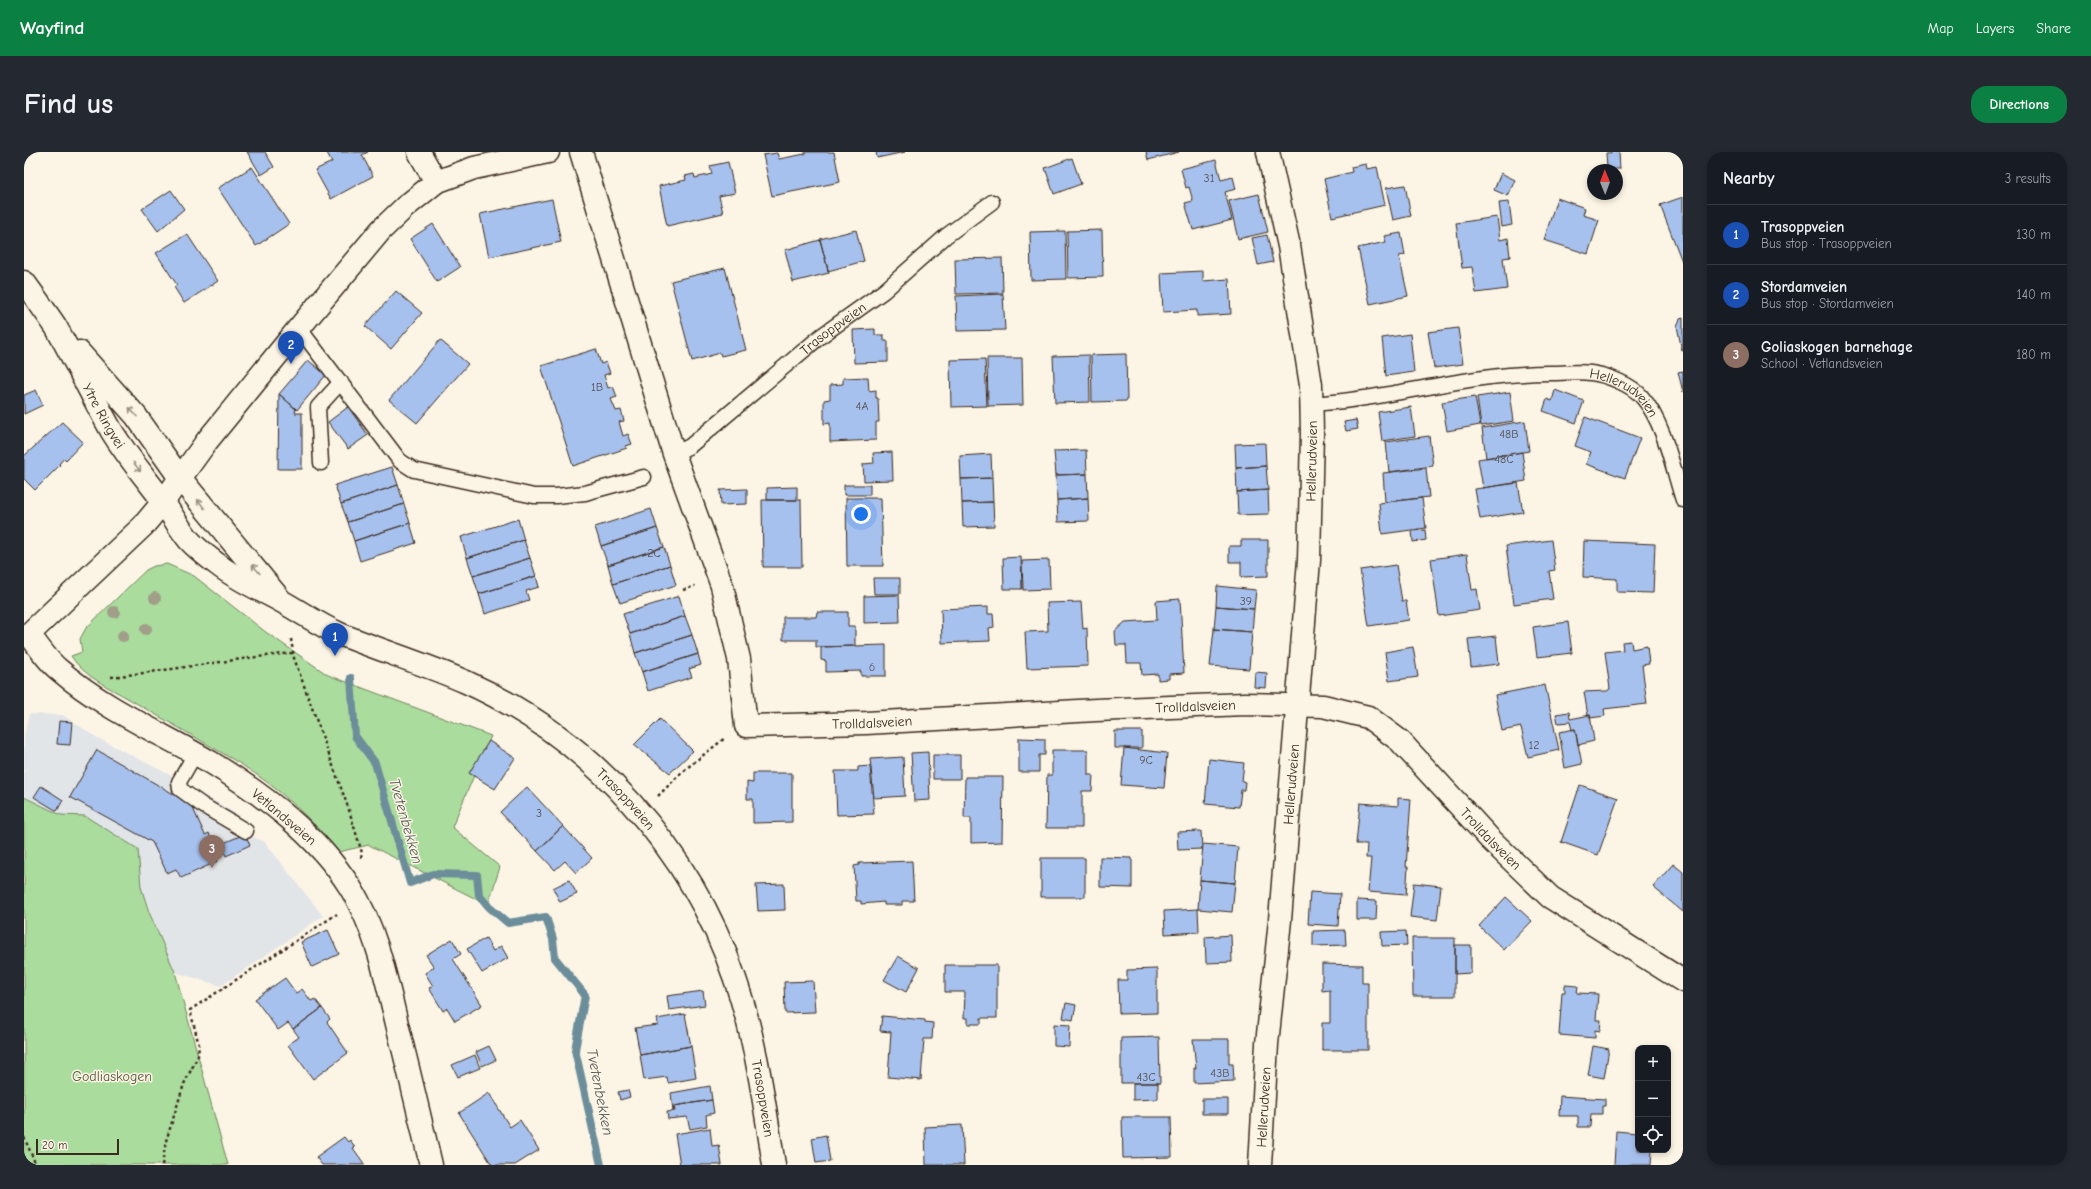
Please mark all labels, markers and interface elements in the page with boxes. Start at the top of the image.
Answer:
text: Wayfind [20,17,84,39]
text: Map [1927,20,1954,37]
text: Layers [1976,20,2014,37]
text: Share [2036,20,2071,37]
button: Directions [1971,86,2067,123]
text: Find us [24,88,113,120]
north arrow [1587,164,1623,200]
text: Nearby [1723,169,1774,188]
house number: 31 [1204,171,1215,185]
text: 3 results [2005,171,2051,186]
text: Trasoppveien [1761,218,1844,236]
text: 1 [1733,227,1739,242]
text: 130 m [2016,227,2051,242]
text: Bus stop · Trasoppveien [1761,236,1892,251]
text: Stordamveien [1761,278,1847,296]
text: 2 [1733,287,1739,302]
text: 140 m [2017,287,2051,302]
text: Bus stop · Stordamveien [1761,296,1894,311]
street label: Trasoppveien [796,298,869,359]
pin: 2 [278,331,304,364]
text: Goliaskogen barnehage [1761,338,1913,356]
text: 3 [1733,347,1739,362]
text: 180 m [2016,347,2051,362]
text: School · Vetlandsveien [1761,356,1883,371]
street label: Hellerudveien [1588,364,1662,420]
street label: Ytre Ringvei [79,380,129,452]
house number: 1B [591,380,603,394]
house number: 4A [856,399,868,413]
one-way arrow [128,407,137,418]
street label: Hellerudveien [1302,420,1321,502]
house number: 48B [1499,427,1519,441]
house number: 48C [1494,452,1514,466]
one-way arrow [133,461,141,472]
one-way arrow [196,499,205,510]
your location [851,504,871,524]
house number: 2C [647,546,661,560]
one-way arrow [252,564,261,575]
house number: 39 [1240,594,1252,608]
pin: 1 [322,623,348,656]
house number: 6 [869,660,875,674]
street label: Trolldalsveien [1155,696,1236,716]
street label: Trolldalsveien [832,712,913,732]
house number: 12 [1528,738,1540,752]
street label: Hellerudveien [1279,743,1303,825]
house number: 9C [1139,753,1153,767]
street label: Trasoppveien [593,764,659,833]
water label: Tvetenbekken [385,776,427,866]
street label: Vetlandsveien [248,785,320,849]
street label: Trolldalsveien [1457,804,1525,873]
house number: 3 [536,806,542,820]
pin: 3 [199,835,225,868]
map controls [1635,1045,1671,1153]
button: + [1635,1045,1671,1081]
water label: Tvetenbekken [583,1047,617,1137]
street label: Trasoppveien [748,1058,778,1138]
house number: 43B [1210,1066,1230,1080]
street label: Hellerudveien [1253,1066,1274,1148]
park label: Godliaskogen [72,1068,152,1085]
house number: 43C [1136,1070,1156,1084]
button: − [1635,1081,1671,1117]
button: locate [1635,1117,1671,1153]
scale bar [36,1137,119,1156]
text: 20 m [42,1139,67,1152]

